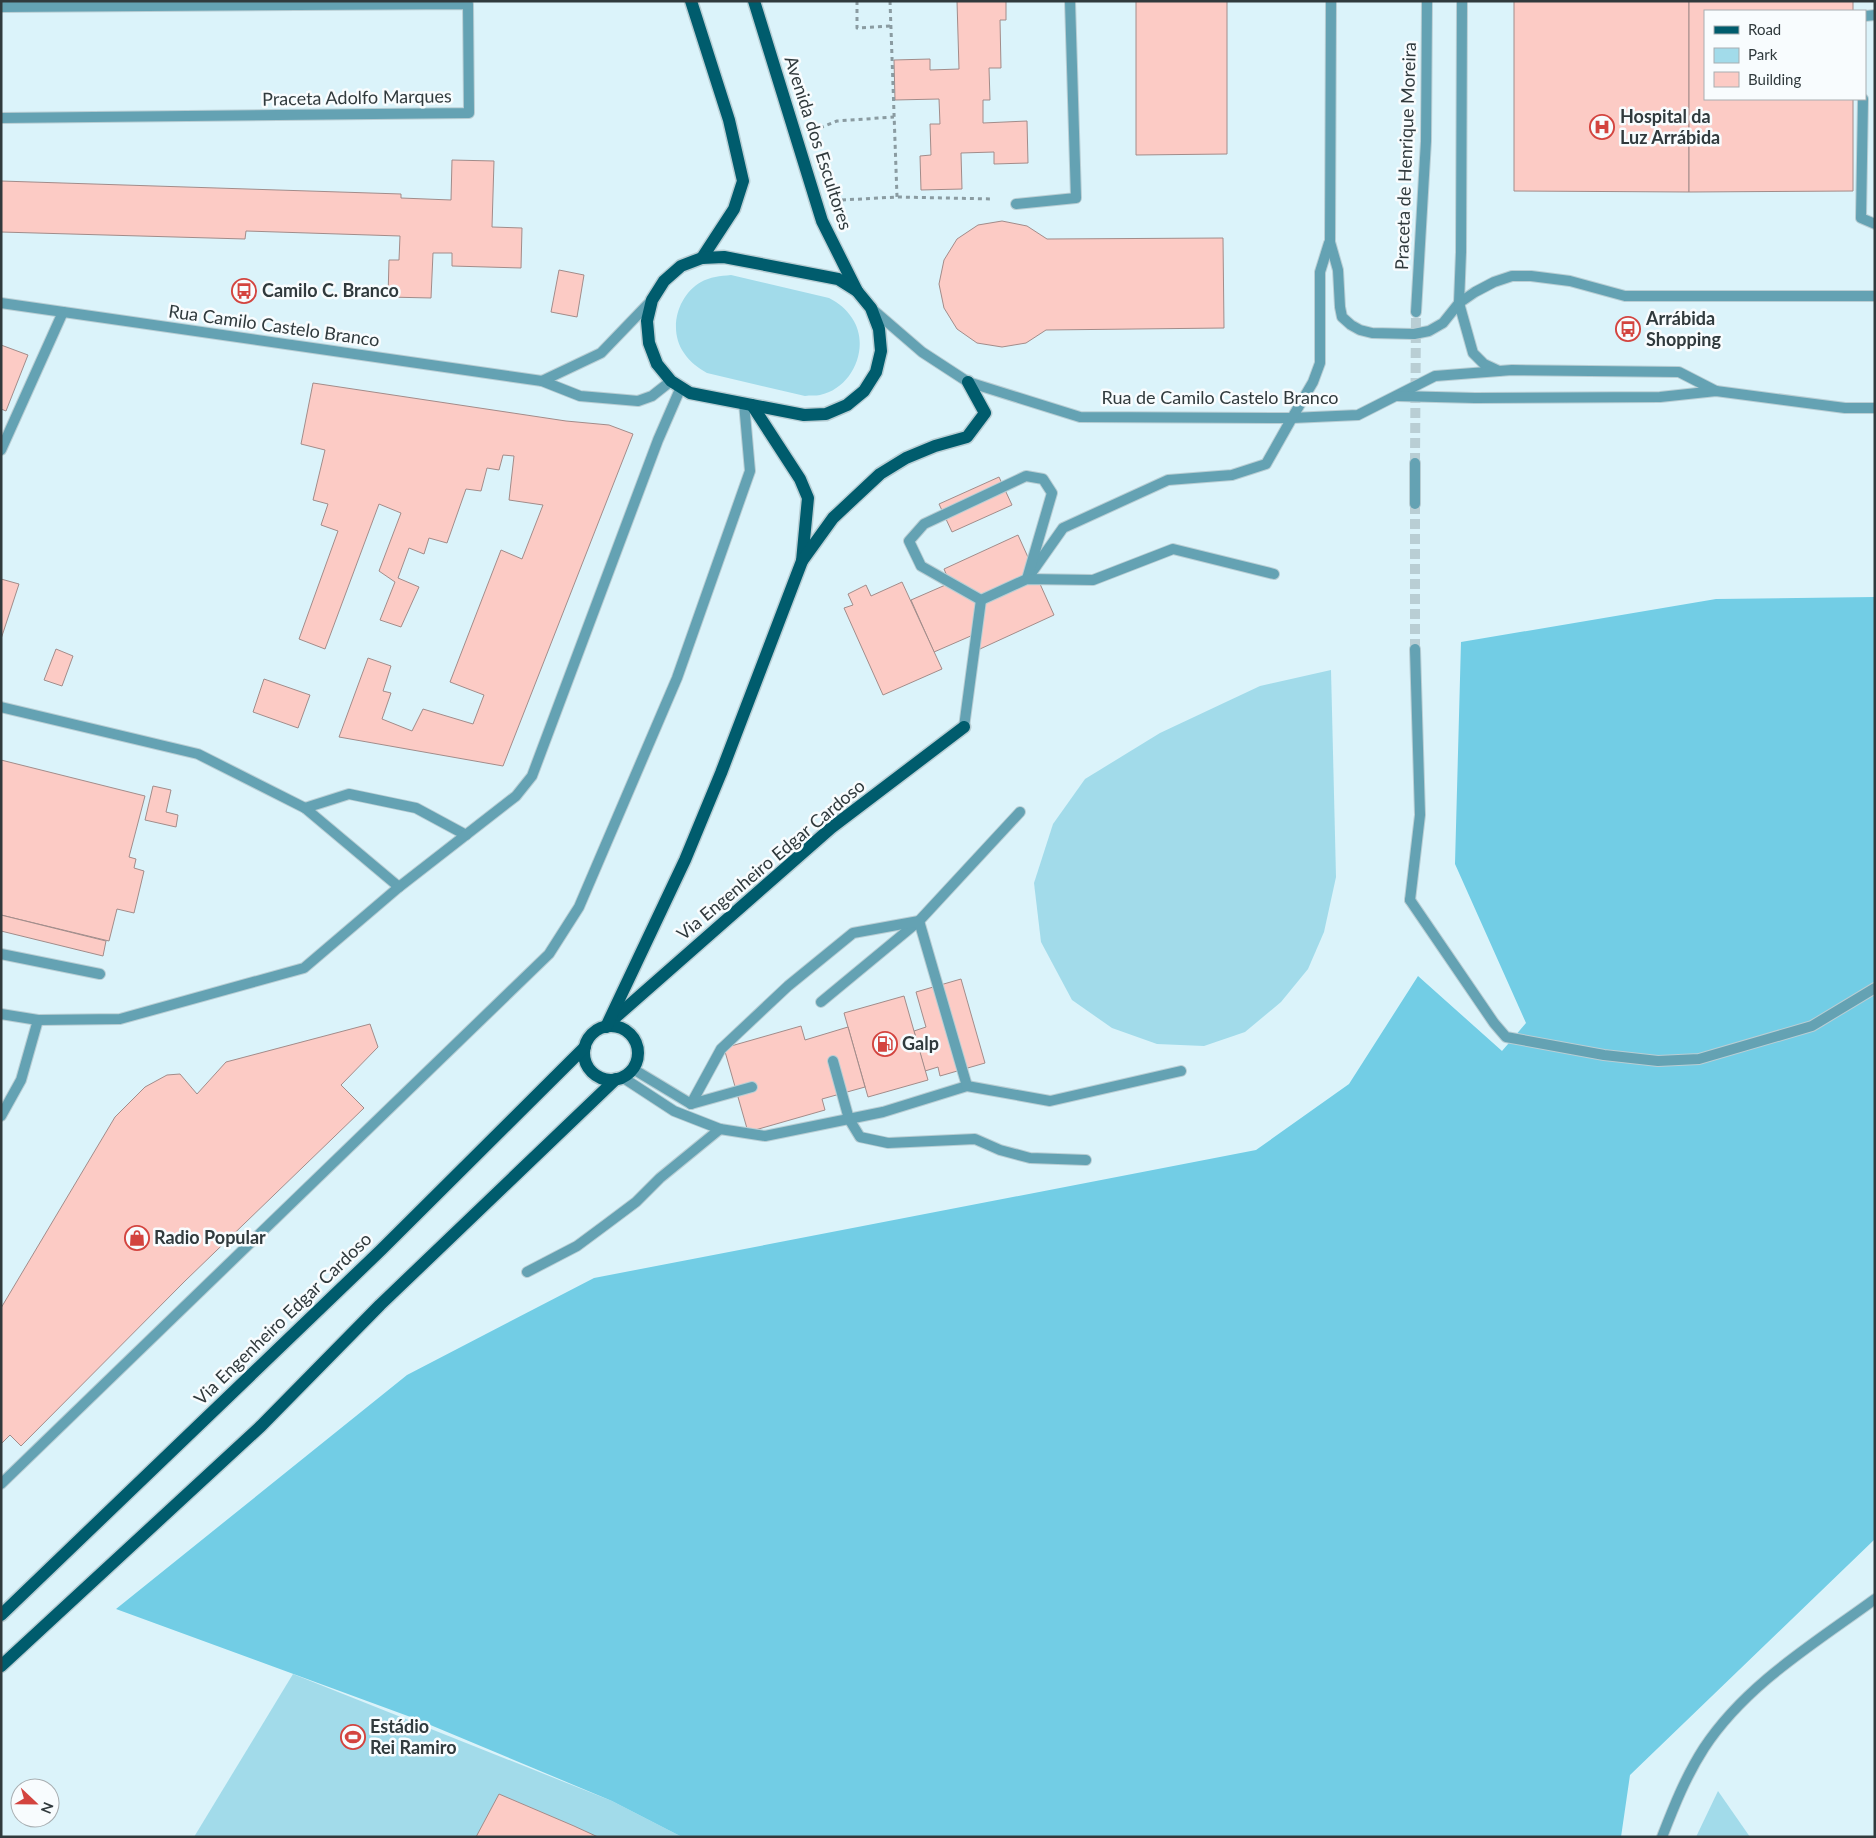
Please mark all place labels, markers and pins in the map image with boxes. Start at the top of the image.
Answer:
place label: Hospital da Luz Arrábida [1620,105,1720,148]
hospital icon: Hospital da Luz Arrábida [1589,114,1615,140]
bus stop icon: Camilo C. Branco [231,278,257,304]
place label: Camilo C. Branco [262,279,399,301]
place label: Arrábida Shopping [1645,307,1721,350]
bus stop icon: Arrábida Shopping [1615,316,1641,342]
fuel station icon: Galp [872,1031,898,1057]
place label: Galp [902,1032,939,1054]
shop icon: Radio Popular [124,1225,150,1251]
place label: Radio Popular [154,1226,266,1248]
place label: Estádio Rei Ramiro [370,1715,457,1758]
sports icon: Estádio Rei Ramiro [340,1724,366,1750]

